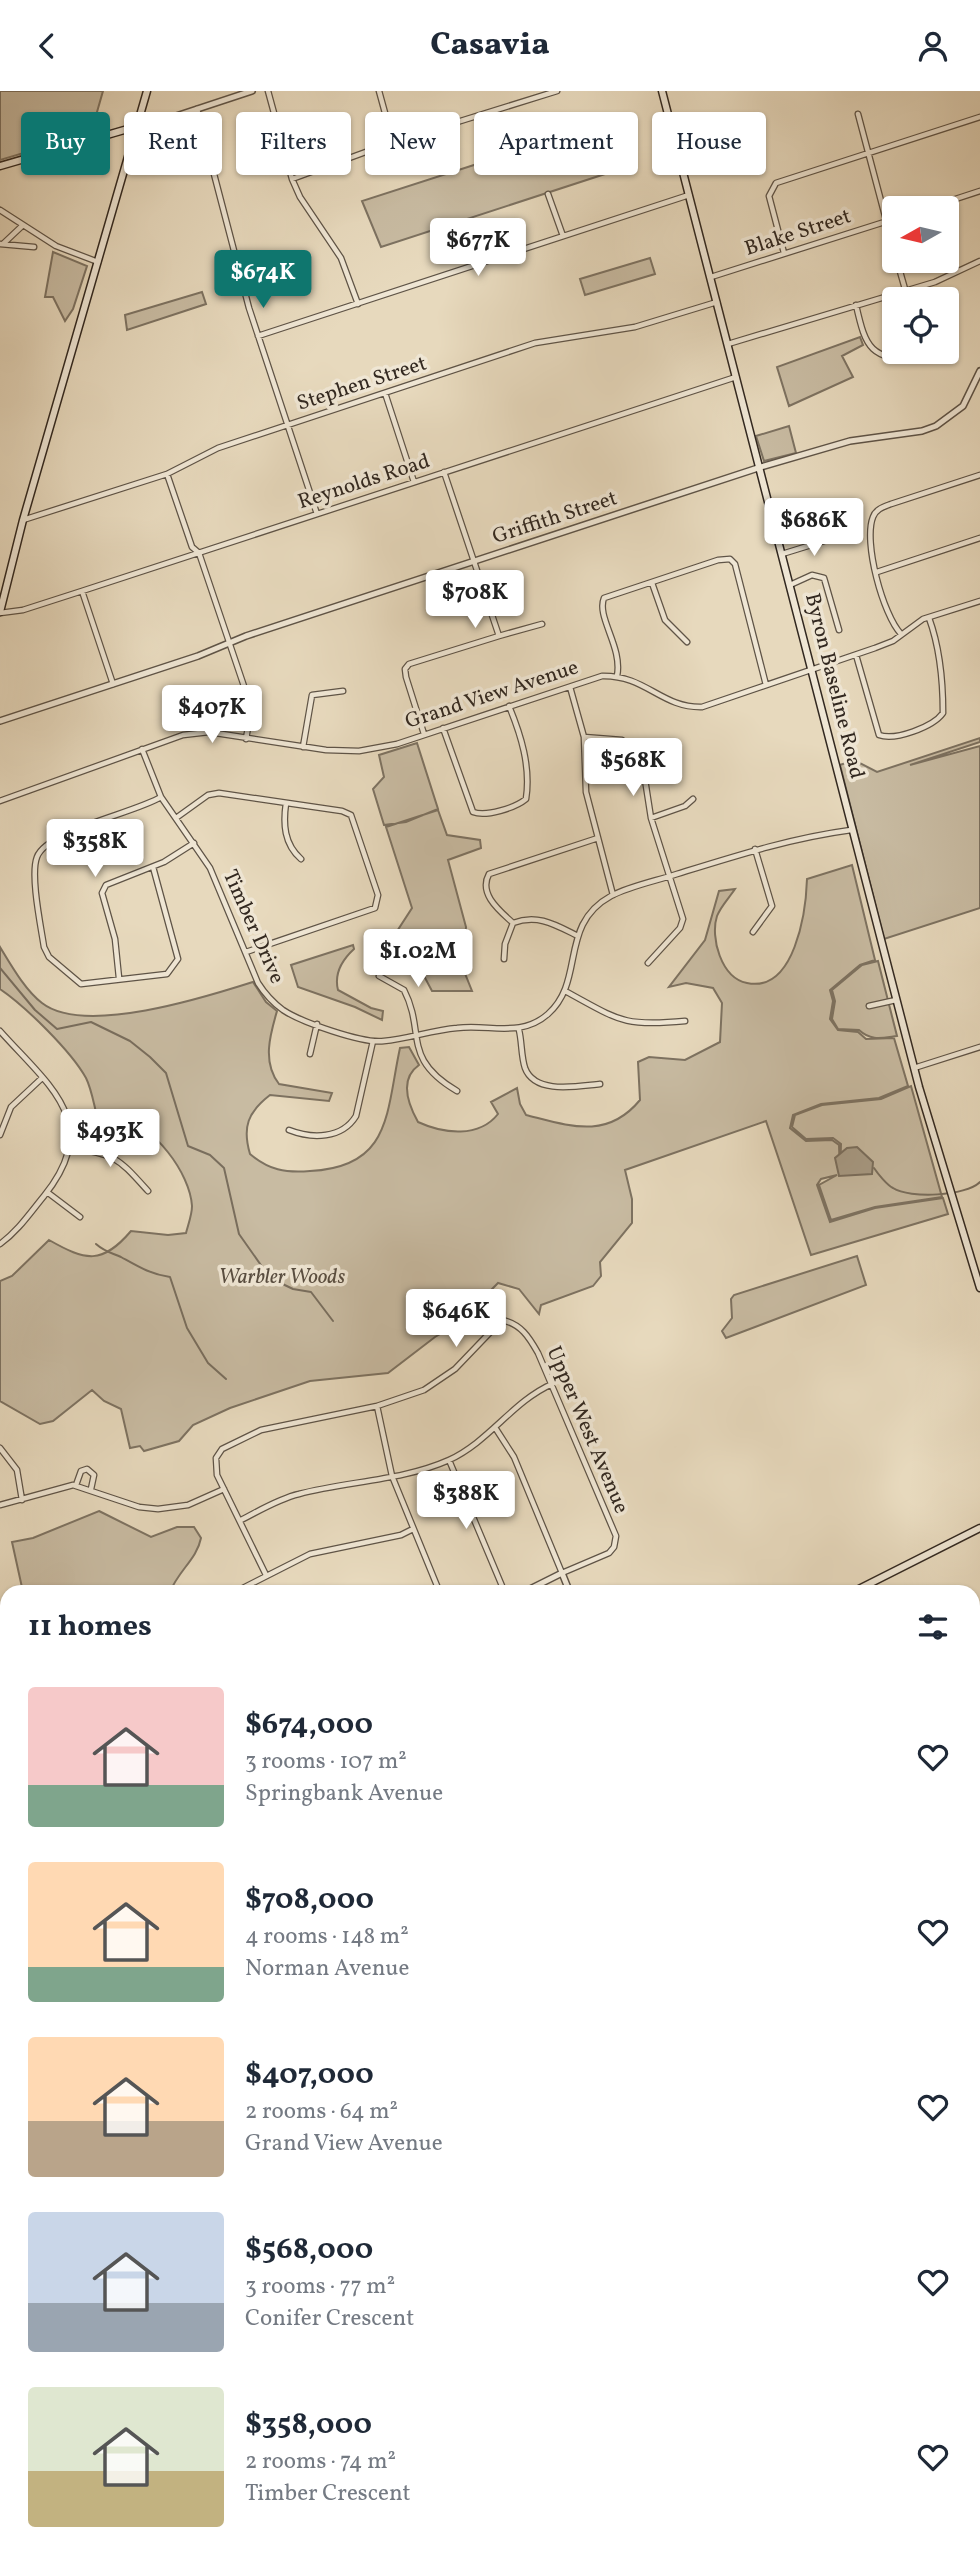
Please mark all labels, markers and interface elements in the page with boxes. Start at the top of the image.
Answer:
text: Casavia [430,24,550,68]
icon: back [28,27,66,65]
icon: person [914,27,952,65]
chip: Buy [21,112,110,175]
chip: Rent [124,112,222,175]
chip: Filters [236,112,351,175]
chip: New [365,112,460,175]
chip: Apartment [474,112,638,175]
chip: House [652,112,766,175]
north arrow [882,196,959,273]
map controls [882,196,959,364]
street label: Blake Street [741,202,855,264]
pin: $677K [429,219,527,278]
text: $677K [446,225,510,257]
pin: $674K [214,251,312,310]
text: $674K [230,257,296,289]
button: locate [882,287,959,364]
street label: Stephen Street [293,349,431,419]
street label: Reynolds Road [294,447,434,517]
street label: Griffith Street [489,484,621,552]
pin: $686K [765,498,863,558]
text: $686K [780,505,848,537]
pin: $708K [426,571,524,630]
text: $708K [442,577,508,609]
street label: Byron Baseline Road [797,590,871,782]
street label: Grand View Avenue [402,653,582,737]
pin: $407K [163,685,261,745]
text: $407K [178,692,246,724]
pin: $568K [584,739,682,798]
text: $568K [600,745,666,777]
pin: $358K [46,819,144,879]
text: $358K [63,826,127,858]
street label: Timber Drive [215,865,291,989]
pin: $1.02M [361,929,475,989]
text: $1.02M [380,936,456,968]
pin: $493K [61,1109,159,1169]
text: $493K [76,1116,144,1148]
park label: Warbler Woods [219,1263,345,1292]
pin: $646K [407,1289,505,1349]
text: $646K [422,1296,490,1328]
street label: Upper West Avenue [539,1342,635,1518]
pin: $388K [417,1471,515,1531]
text: $388K [433,1478,499,1510]
text: 11 homes [28,1606,152,1648]
icon: filters [914,1608,952,1646]
text: $674,000 [245,1704,373,1746]
icon: home [84,1715,168,1799]
icon: heart [914,1738,952,1776]
text: 3 rooms · 107 m² [245,1746,407,1778]
text: Springbank Avenue [245,1778,443,1810]
text: $708,000 [245,1879,374,1921]
icon: home [84,1890,168,1974]
icon: heart [914,1913,952,1951]
text: 4 rooms · 148 m² [245,1921,409,1953]
text: Norman Avenue [245,1953,409,1985]
text: $407,000 [245,2054,374,2096]
icon: home [84,2065,168,2149]
icon: heart [914,2088,952,2126]
text: 2 rooms · 64 m² [245,2096,398,2128]
text: Grand View Avenue [245,2128,443,2160]
text: $568,000 [245,2229,373,2271]
icon: home [84,2240,168,2324]
icon: heart [914,2263,952,2301]
text: 3 rooms · 77 m² [245,2271,395,2303]
text: Conifer Crescent [245,2303,414,2335]
text: $358,000 [245,2404,372,2446]
icon: home [84,2415,168,2499]
icon: heart [914,2438,952,2476]
text: 2 rooms · 74 m² [245,2446,396,2478]
text: Timber Crescent [245,2478,411,2510]

